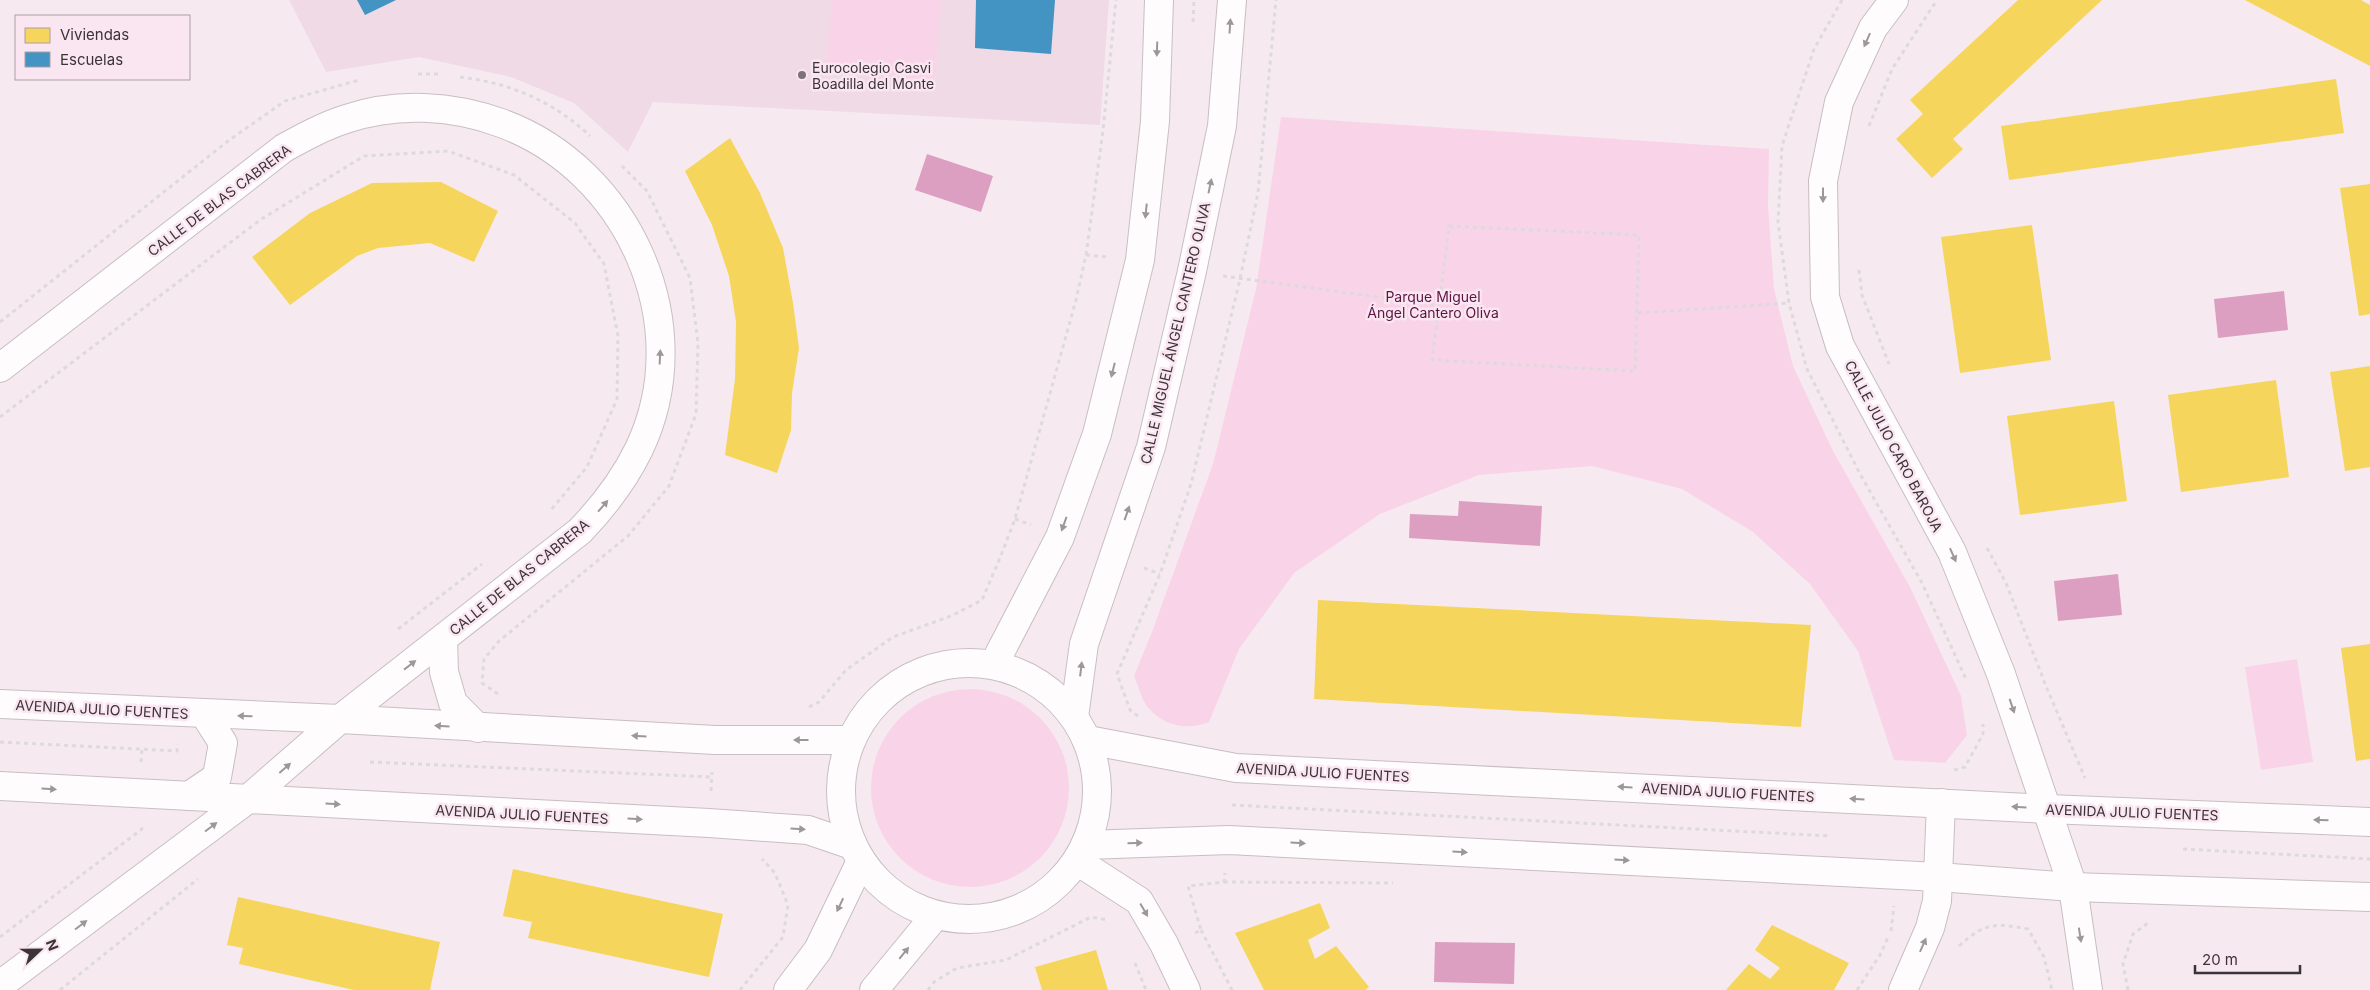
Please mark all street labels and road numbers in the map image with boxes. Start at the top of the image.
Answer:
street label: CALLE DE BLAS CABRERA [144,140,294,259]
street label: CALLE MIGUEL ÁNGEL CANTERO OLIVA [1137,200,1214,466]
street label: CALLE JULIO CARO BAROJA [1841,357,1947,535]
street label: CALLE DE BLAS CABRERA [446,515,593,639]
street label: AVENIDA JULIO FUENTES [15,696,189,722]
street label: AVENIDA JULIO FUENTES [1236,759,1410,785]
street label: AVENIDA JULIO FUENTES [1641,779,1815,805]
street label: AVENIDA JULIO FUENTES [2045,800,2219,824]
street label: AVENIDA JULIO FUENTES [435,801,609,827]

